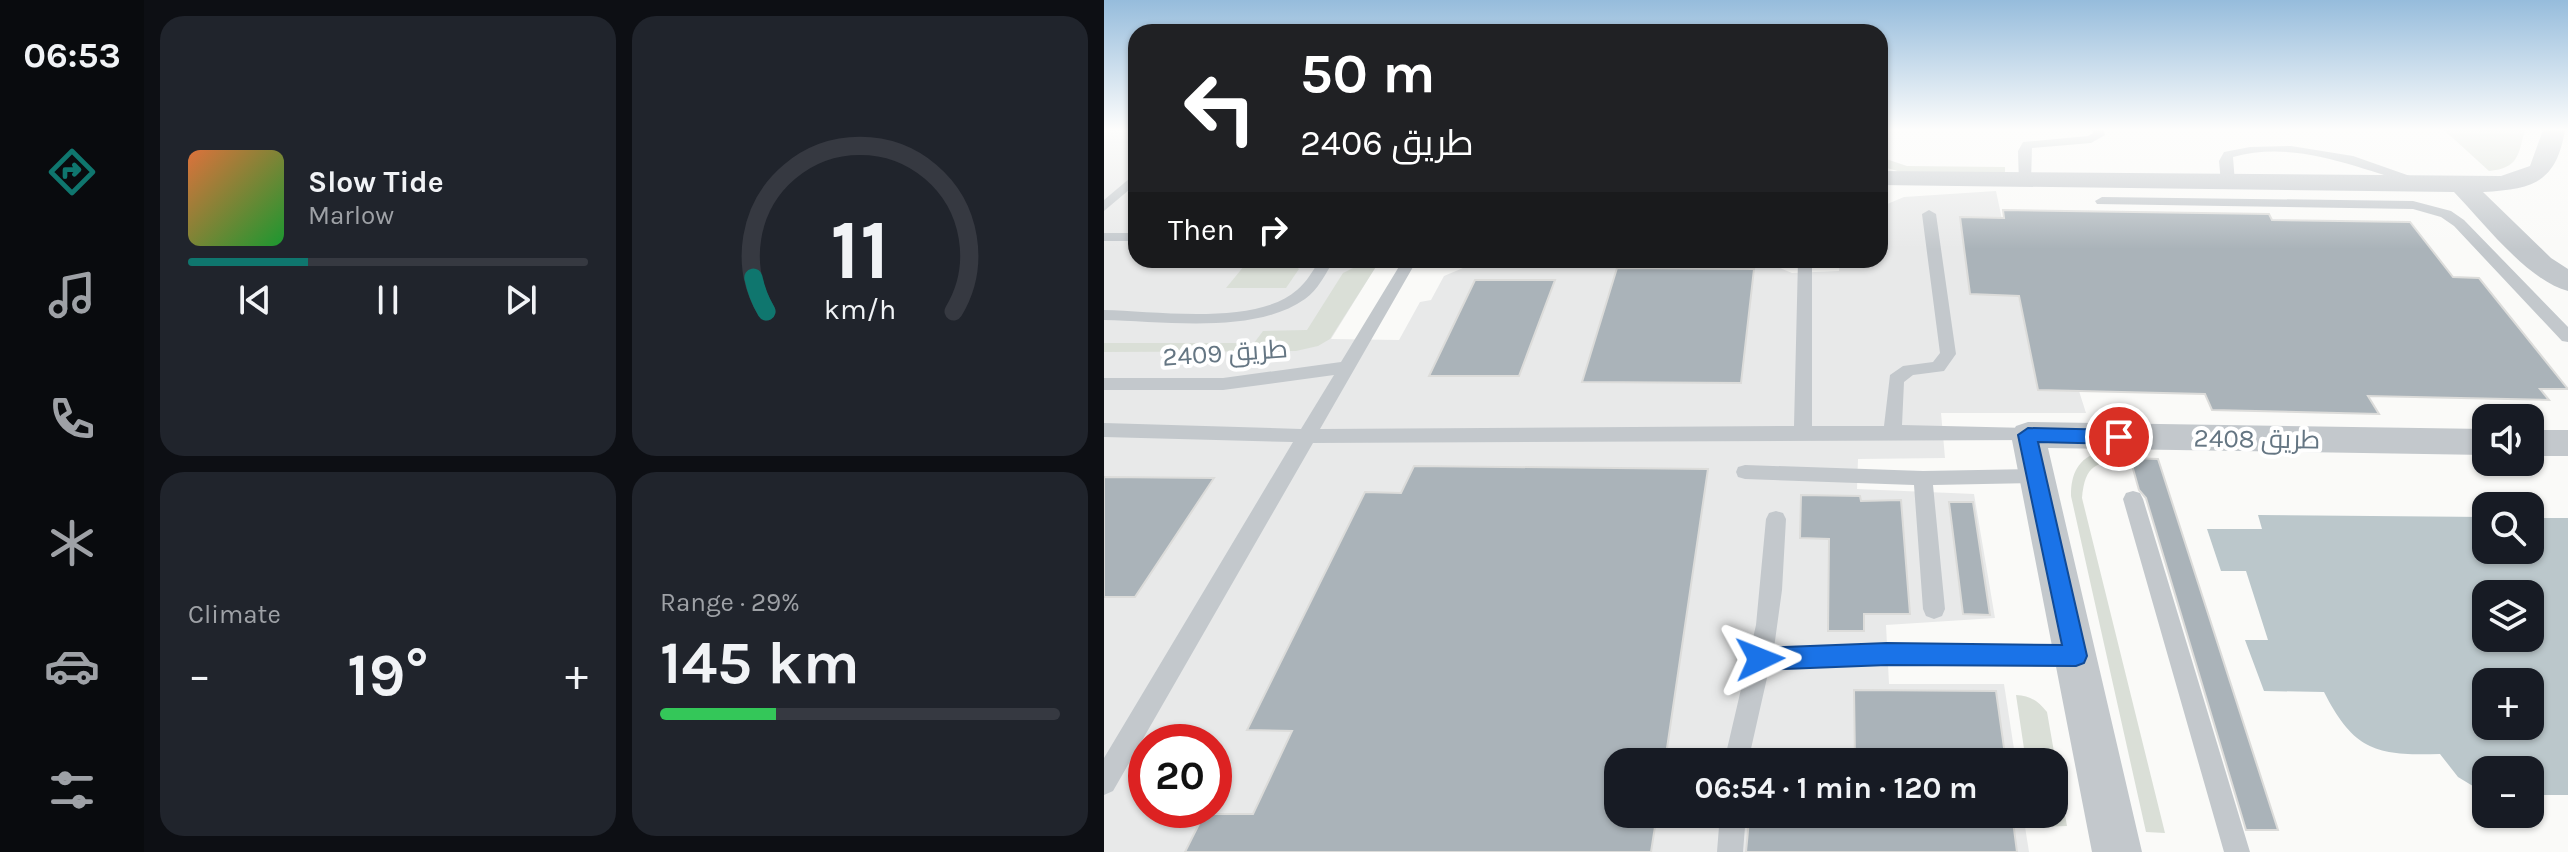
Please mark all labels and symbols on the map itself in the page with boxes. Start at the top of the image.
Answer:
street label: طريق 2409 [1161,333,1289,373]
pin [2085,403,2153,471]
street label: طريق 2408 [2193,422,2321,456]
position arrow [1718,617,1802,701]
speed limit sign: 20 [1128,724,1232,828]

